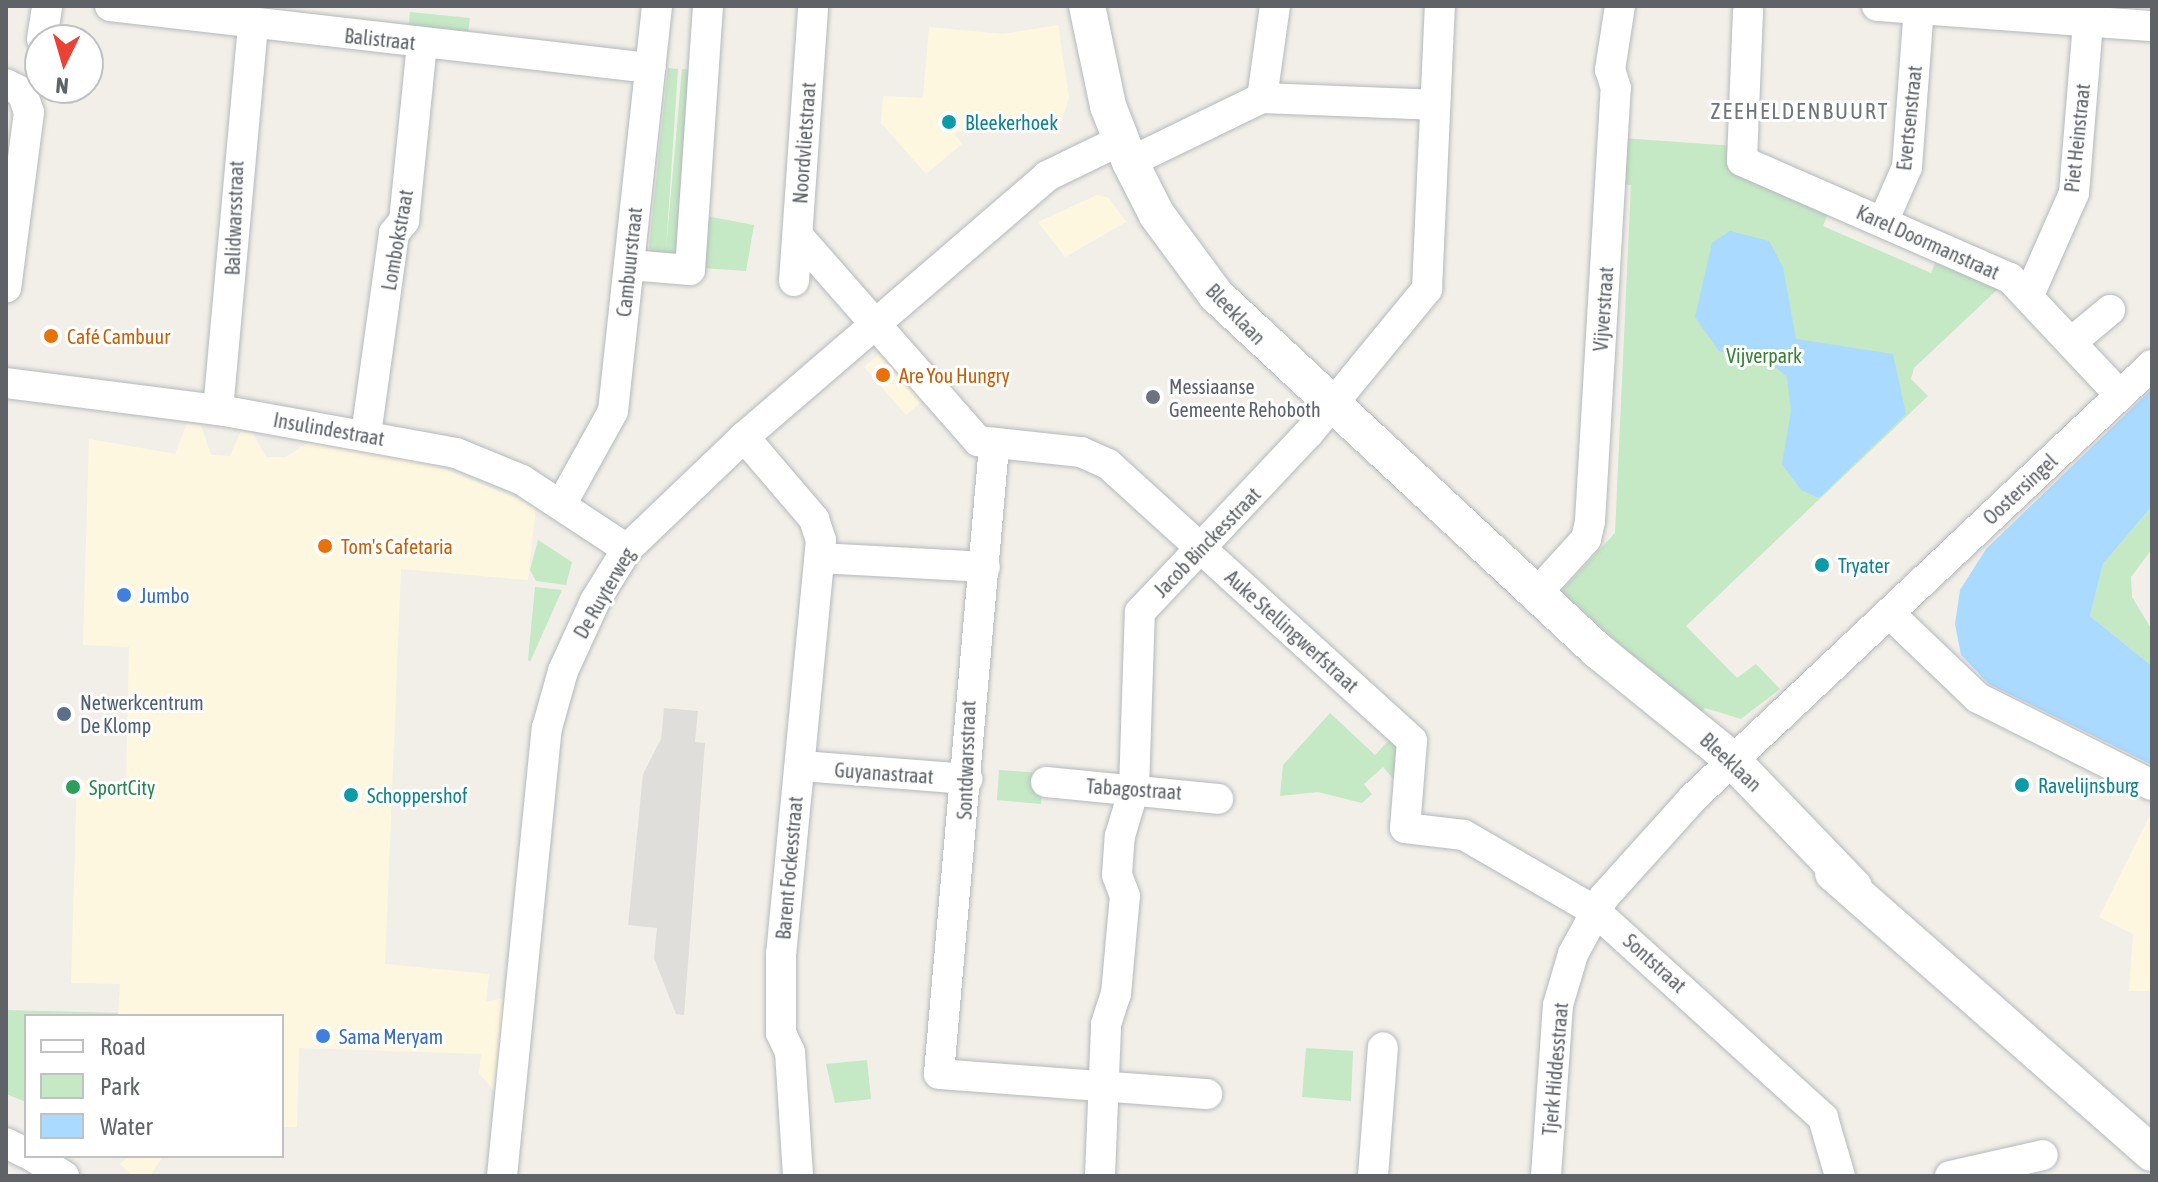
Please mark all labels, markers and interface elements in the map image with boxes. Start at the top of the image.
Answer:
street label: Balistraat [343,23,417,55]
north arrow [24,24,104,104]
street label: Evertsenstraat [1892,64,1926,172]
text: N [54,72,70,99]
street label: Noordvlietstraat [788,81,820,205]
street label: Piet Heinstraat [2059,82,2095,194]
district label: ZEEHELDENBUURT [1710,99,1890,125]
place label: Bleekerhoek [965,110,1058,134]
marker: Bleekerhoek [940,113,958,131]
street label: Balidwarsstraat [220,160,248,276]
street label: Lombokstraat [376,188,418,292]
street label: Karel Doormanstraat [1853,200,2003,284]
street label: Cambuurstraat [611,206,647,318]
street label: Vijverstraat [1588,266,1618,352]
street label: Bleeklaan [1201,279,1271,349]
place label: Café Cambuur [67,324,170,348]
marker: Café Cambuur [42,327,60,345]
park label: Vijverpark [1726,343,1802,367]
place label: Are You Hungry [899,363,1010,387]
marker: Are You Hungry [874,366,892,384]
place label: Messiaanse Gemeente Rehoboth [1169,374,1321,421]
marker: Messiaanse Gemeente Rehoboth [1144,388,1162,406]
street label: Insulindestraat [272,407,386,451]
street label: Oostersingel [1978,449,2062,529]
street label: Jacob Binckesstraat [1149,482,1265,602]
place label: Tom's Cafetaria [341,534,453,558]
marker: Tom's Cafetaria [316,537,334,555]
street label: De Ruyterweg [568,543,640,643]
place label: Tryater [1838,553,1889,577]
marker: Tryater [1813,556,1831,574]
street label: Auke Stellingwerfstraat [1220,565,1364,697]
place label: Jumbo [140,583,189,607]
marker: Jumbo [115,586,133,604]
place label: Netwerkcentrum De Klomp [80,690,204,737]
street label: Sontdwarsstraat [952,700,980,820]
marker: Netwerkcentrum De Klomp [55,705,73,723]
street label: Bleeklaan [1695,728,1767,796]
street label: Guyanastraat [834,758,934,788]
place label: Ravelijnsburg [2038,773,2139,797]
street label: Tabagostraat [1085,774,1183,804]
place label: SportCity [89,775,155,799]
marker: Ravelijnsburg [2013,776,2031,794]
marker: SportCity [64,778,82,796]
place label: Schoppershof [367,783,468,807]
marker: Schoppershof [342,786,360,804]
street label: Barent Fockesstraat [771,795,807,941]
street label: Sontstraat [1619,929,1691,997]
street label: Tjerk Hiddesstraat [1537,1001,1573,1137]
legend [24,1014,284,1158]
place label: Sama Meryam [339,1024,443,1048]
marker: Sama Meryam [314,1027,332,1045]
text: Road [100,1033,146,1060]
text: Park [100,1073,140,1100]
text: Water [100,1113,153,1140]

